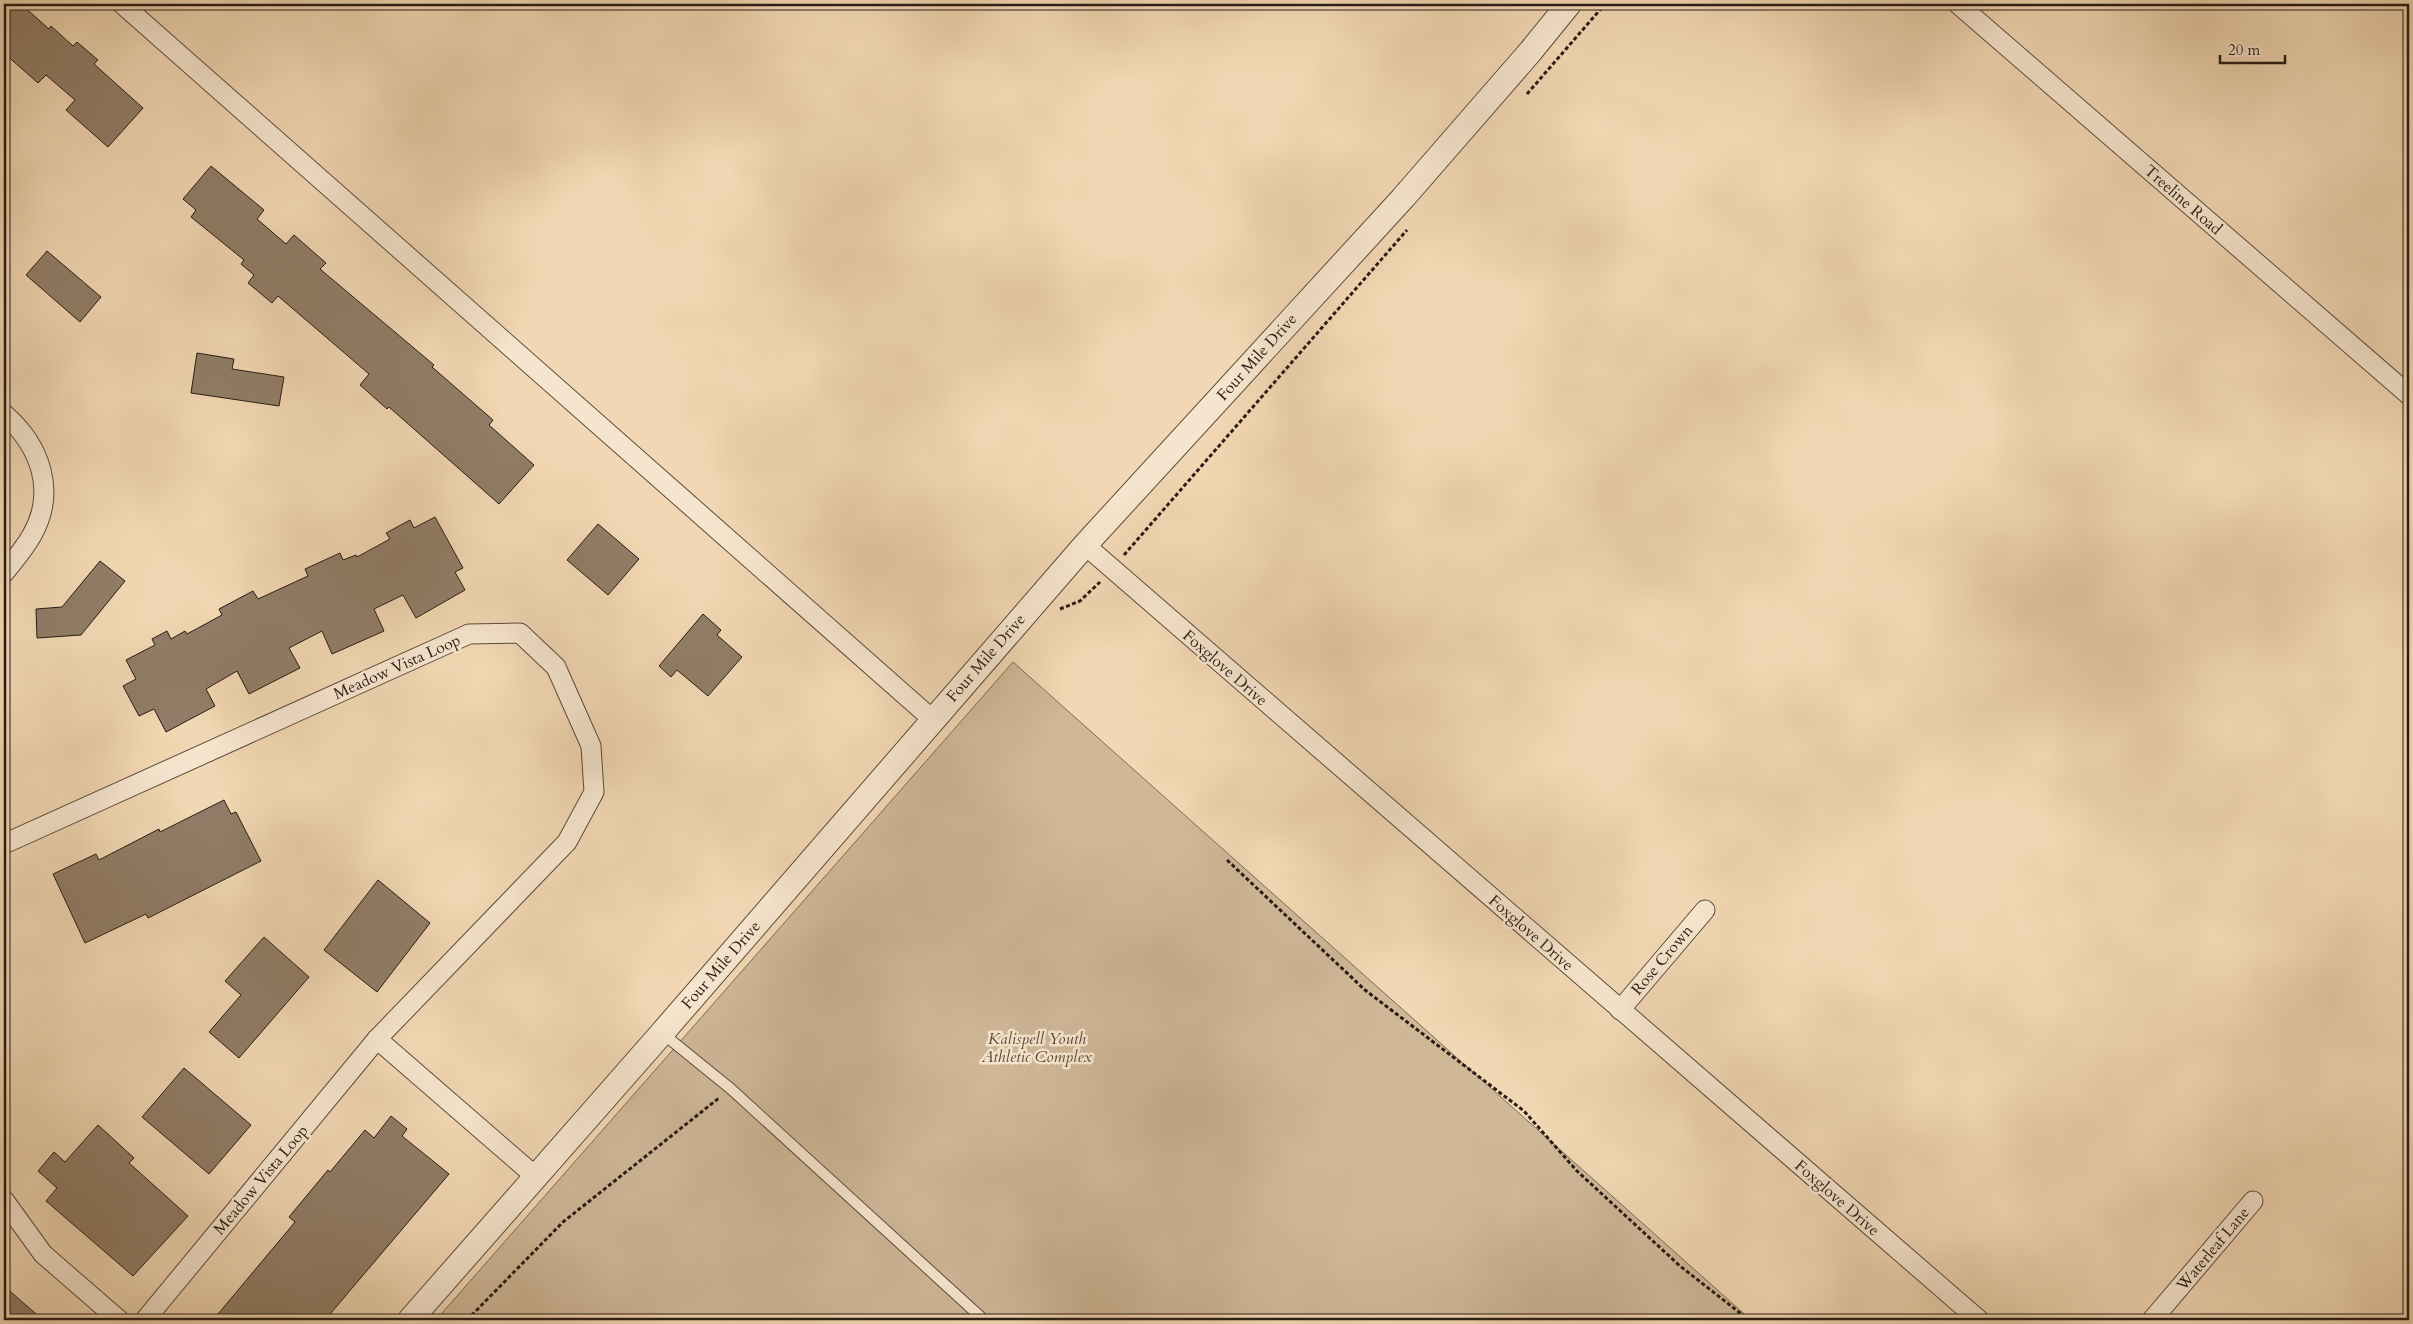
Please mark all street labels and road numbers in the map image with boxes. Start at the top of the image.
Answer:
street label: Treeline Road [2139,160,2227,240]
street label: Four Mile Drive [1212,309,1302,405]
street label: Four Mile Drive [941,609,1031,707]
street label: Foxglove Drive [1178,625,1272,711]
street label: Meadow Vista Loop [330,629,464,705]
street label: Foxglove Drive [1484,890,1578,976]
street label: Four Mile Drive [676,916,766,1014]
street label: Rose Crown [1626,920,1698,1000]
street label: Meadow Vista Loop [209,1120,313,1240]
street label: Foxglove Drive [1790,1155,1884,1241]
street label: Waterleaf Lane [2171,1202,2255,1296]

